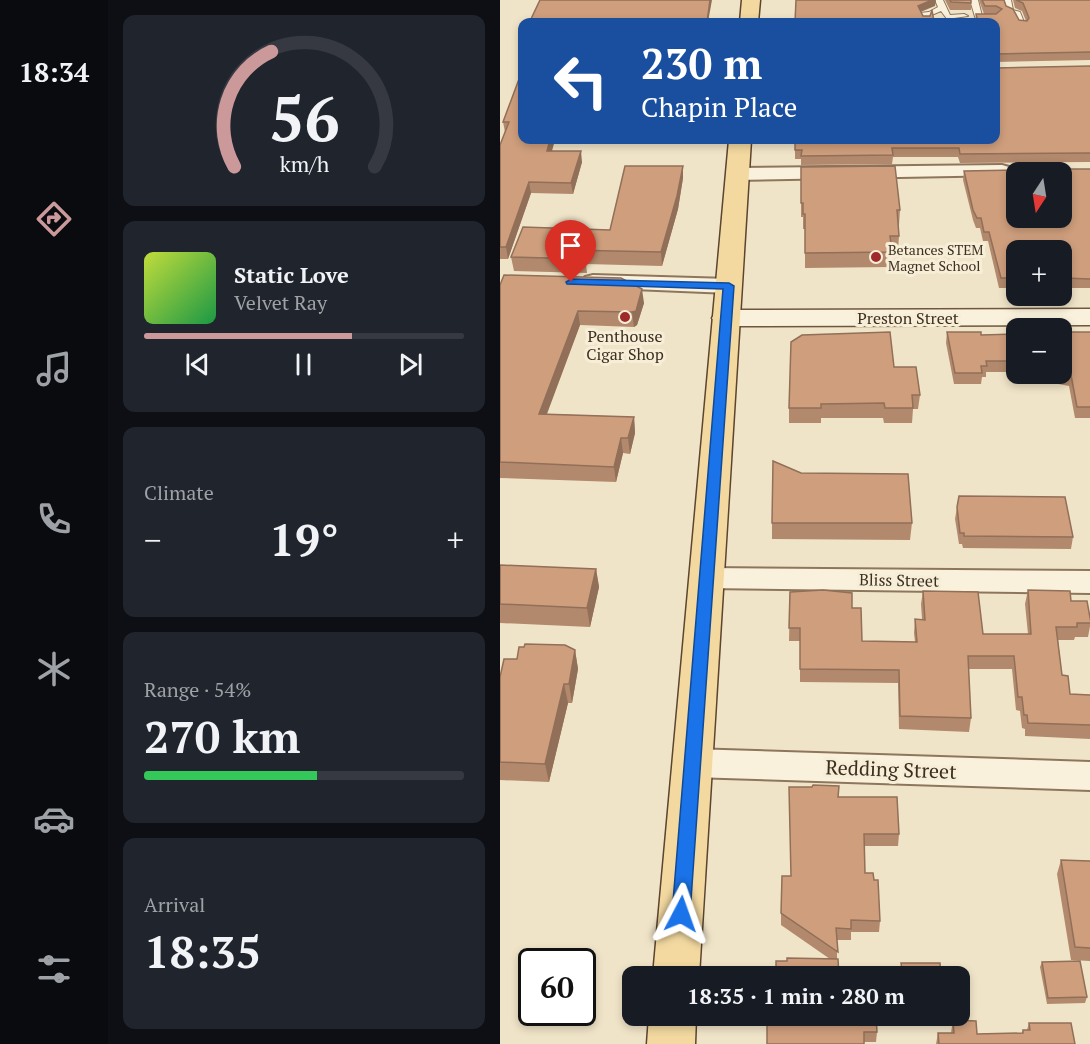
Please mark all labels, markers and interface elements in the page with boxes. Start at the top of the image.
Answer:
text: 230 m [641,35,762,91]
icon: left [542,42,620,120]
text: 18:34 [19,54,89,90]
text: 56 [269,77,339,160]
text: Chapin Place [641,89,797,125]
text: km/h [279,151,329,179]
north arrow [1006,162,1072,228]
map controls [1006,162,1072,384]
icon: directions [33,198,75,240]
pin [545,220,596,282]
icon: arrive [554,229,587,262]
place label: Betances STEM Magnet School [888,240,983,275]
button: + [1006,240,1072,306]
marker: Betances STEM Magnet School [869,250,883,264]
text: Static Love [234,260,349,289]
text: Velvet Ray [234,289,327,316]
street label: Preston Street [857,307,959,329]
marker: Penthouse Cigar Shop [618,310,632,324]
button: − [1006,318,1072,384]
place label: Penthouse Cigar Shop [586,325,664,365]
icon: music [33,348,75,390]
icon: previous [181,348,214,381]
icon: pause [287,348,320,381]
icon: next [394,348,427,381]
text: Climate [144,479,214,506]
icon: phone [33,498,75,540]
text: 19° [269,509,339,569]
text: − [144,518,162,561]
text: + [446,518,464,561]
street label: Bliss Street [859,568,939,592]
icon: climate [33,648,75,690]
text: Range · 54% [144,676,251,703]
text: 270 km [144,706,300,766]
street label: Redding Street [825,753,958,785]
icon: car [33,798,75,840]
position arrow [649,882,713,946]
text: Arrival [144,891,205,918]
text: 18:35 [144,921,261,981]
icon: filters [33,948,75,990]
speed limit sign: 60 [518,948,596,1026]
text: 18:35 · 1 min · 280 m [687,981,905,1010]

